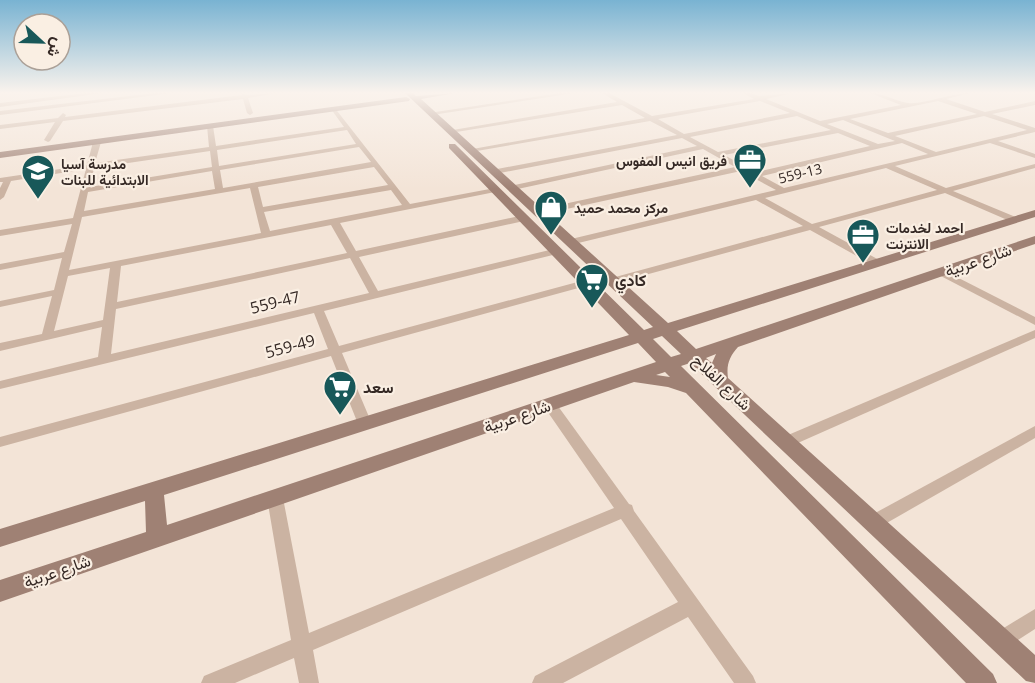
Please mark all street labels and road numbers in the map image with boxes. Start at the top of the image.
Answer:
street label: 559-13 [776,158,824,188]
street label: شارع عربية [942,238,1015,283]
street label: 559-47 [248,285,302,319]
street label: 559-49 [263,329,317,363]
street label: شارع الفلاح [687,349,756,416]
street label: شارع عربية [481,394,554,439]
street label: شارع عربية [21,549,94,594]

